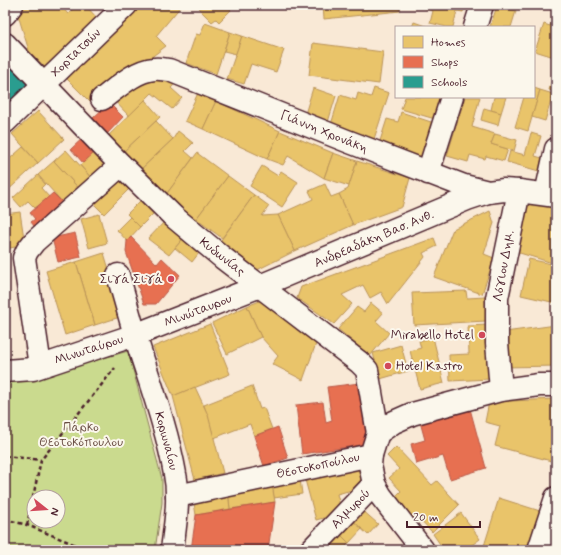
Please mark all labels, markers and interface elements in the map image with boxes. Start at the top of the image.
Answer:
street label: Χορτατσών [47,25,105,81]
legend [395,26,535,98]
text: Homes [431,35,466,51]
text: Shops [431,55,458,71]
text: Schools [431,75,467,91]
street label: Γιάννη Χρονάκη [278,107,370,157]
street label: Ανδρεαδάκη Βασ. Ανθ. [311,206,437,272]
street label: Λόγιου Δημ. [489,229,519,303]
street label: Κυδωνίας [196,234,249,280]
place label: Σιγά Σιγά [100,271,163,288]
marker: Σιγά Σιγά [166,274,176,284]
street label: Μινώταυρου [162,290,234,332]
place label: Mirabello Hotel [391,327,474,344]
marker: Mirabello Hotel [477,330,487,340]
street label: Μινωταύρου [52,331,126,369]
place label: Hotel Kastro [396,358,462,375]
marker: Hotel Kastro [383,361,393,371]
street label: Κορωναίου [150,410,182,472]
park label: Πάρκο Θεοτοκόπουλου [39,419,123,451]
street label: Θεοτοκοπούλου [275,449,361,483]
street label: Αλμυρού [328,485,374,533]
north arrow [26,489,66,529]
scale bar [407,503,480,529]
text: N [47,506,62,517]
text: 20 m [413,510,439,526]

